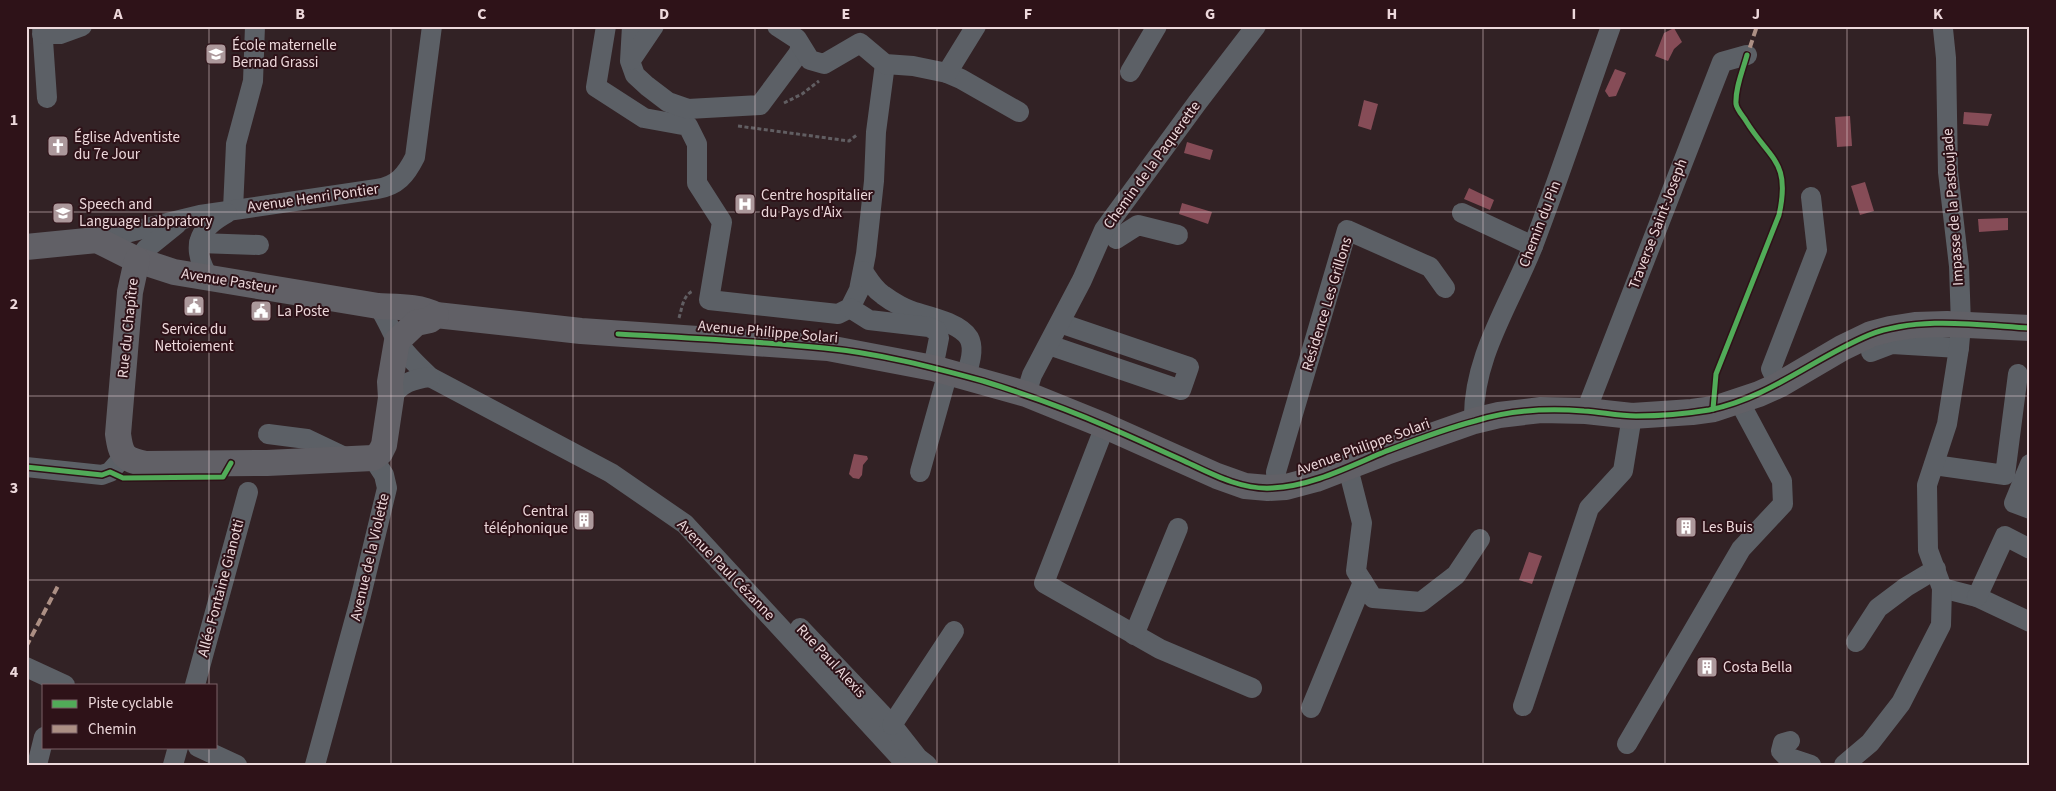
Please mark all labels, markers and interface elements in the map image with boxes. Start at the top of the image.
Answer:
text: A [112,3,123,25]
text: B [295,3,305,25]
text: C [477,3,487,25]
text: D [659,3,669,25]
text: E [842,3,850,25]
text: F [1024,3,1032,25]
text: G [1205,3,1215,25]
text: H [1387,3,1397,25]
text: I [1572,3,1576,25]
text: J [1752,3,1760,25]
text: K [1933,3,1943,25]
place label: École maternelle Bernad Grassi [232,35,337,73]
school or university icon: École maternelle Bernad Grassi [204,42,228,66]
street label: Chemin de la Paquerette [1098,97,1206,233]
text: 1 [10,109,18,131]
place label: Église Adventiste du 7e Jour [74,127,180,165]
street label: Impasse de la Pastoujade [1937,128,1969,286]
church icon: Église Adventiste du 7e Jour [46,134,70,158]
street label: Traverse Saint-Joseph [1623,156,1693,292]
street label: Avenue Henri Pontier [246,178,381,218]
street label: Chemin du Pin [1514,178,1566,270]
place label: Centre hospitalier du Pays d'Aix [761,185,874,223]
hospital icon: Centre hospitalier du Pays d'Aix [733,192,757,216]
place label: Speech and Language Labpratory [79,194,212,232]
school or university icon: Speech and Language Labpratory [51,201,75,225]
street label: Résidence Les Grillons [1297,234,1357,374]
street label: Avenue Pasteur [180,263,279,299]
street label: Rue du Chapître [112,277,144,379]
text: 2 [10,293,18,315]
public building icon: Service du Nettoiement [182,294,206,318]
public building icon: La Poste [249,299,273,323]
place label: La Poste [277,301,329,322]
street label: Avenue Philippe Solari [697,315,839,349]
place label: Service du Nettoiement [154,319,234,357]
street label: Avenue Philippe Solari [1293,413,1433,481]
text: 3 [10,477,18,499]
street label: Avenue de la Violette [345,491,395,623]
place label: Central téléphonique [484,501,568,539]
building icon: Central téléphonique [572,508,596,532]
street label: Avenue Paul Cézanne [672,515,780,625]
building icon: Les Buis [1674,515,1698,539]
street label: Allée Fontaine Gianotti [192,517,250,659]
place label: Les Buis [1702,517,1753,538]
street label: Rue Paul Alexis [791,620,871,702]
building icon: Costa Bella [1695,655,1719,679]
place label: Costa Bella [1723,657,1792,678]
text: 4 [10,661,19,683]
legend [42,684,218,748]
text: Piste cyclable [88,693,173,714]
text: Chemin [88,719,137,740]

